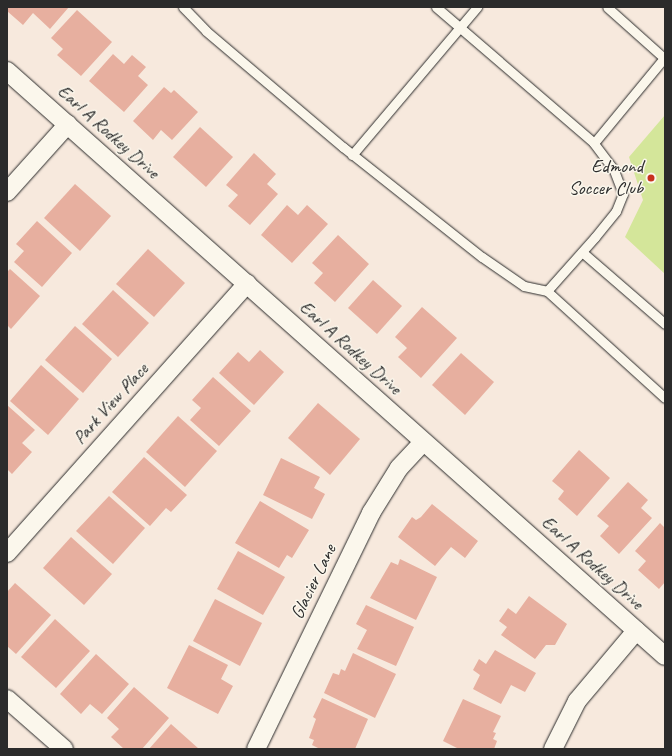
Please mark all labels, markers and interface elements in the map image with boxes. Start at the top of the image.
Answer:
street label: Earl A Rodkey Drive [52,80,164,184]
place label: Edmond Soccer Club [569,156,643,200]
marker: Edmond Soccer Club [646,173,656,183]
street label: Earl A Rodkey Drive [294,296,406,400]
street label: Park View Place [69,359,153,449]
street label: Earl A Rodkey Drive [536,511,648,615]
street label: Glacier Lane [286,541,342,623]

